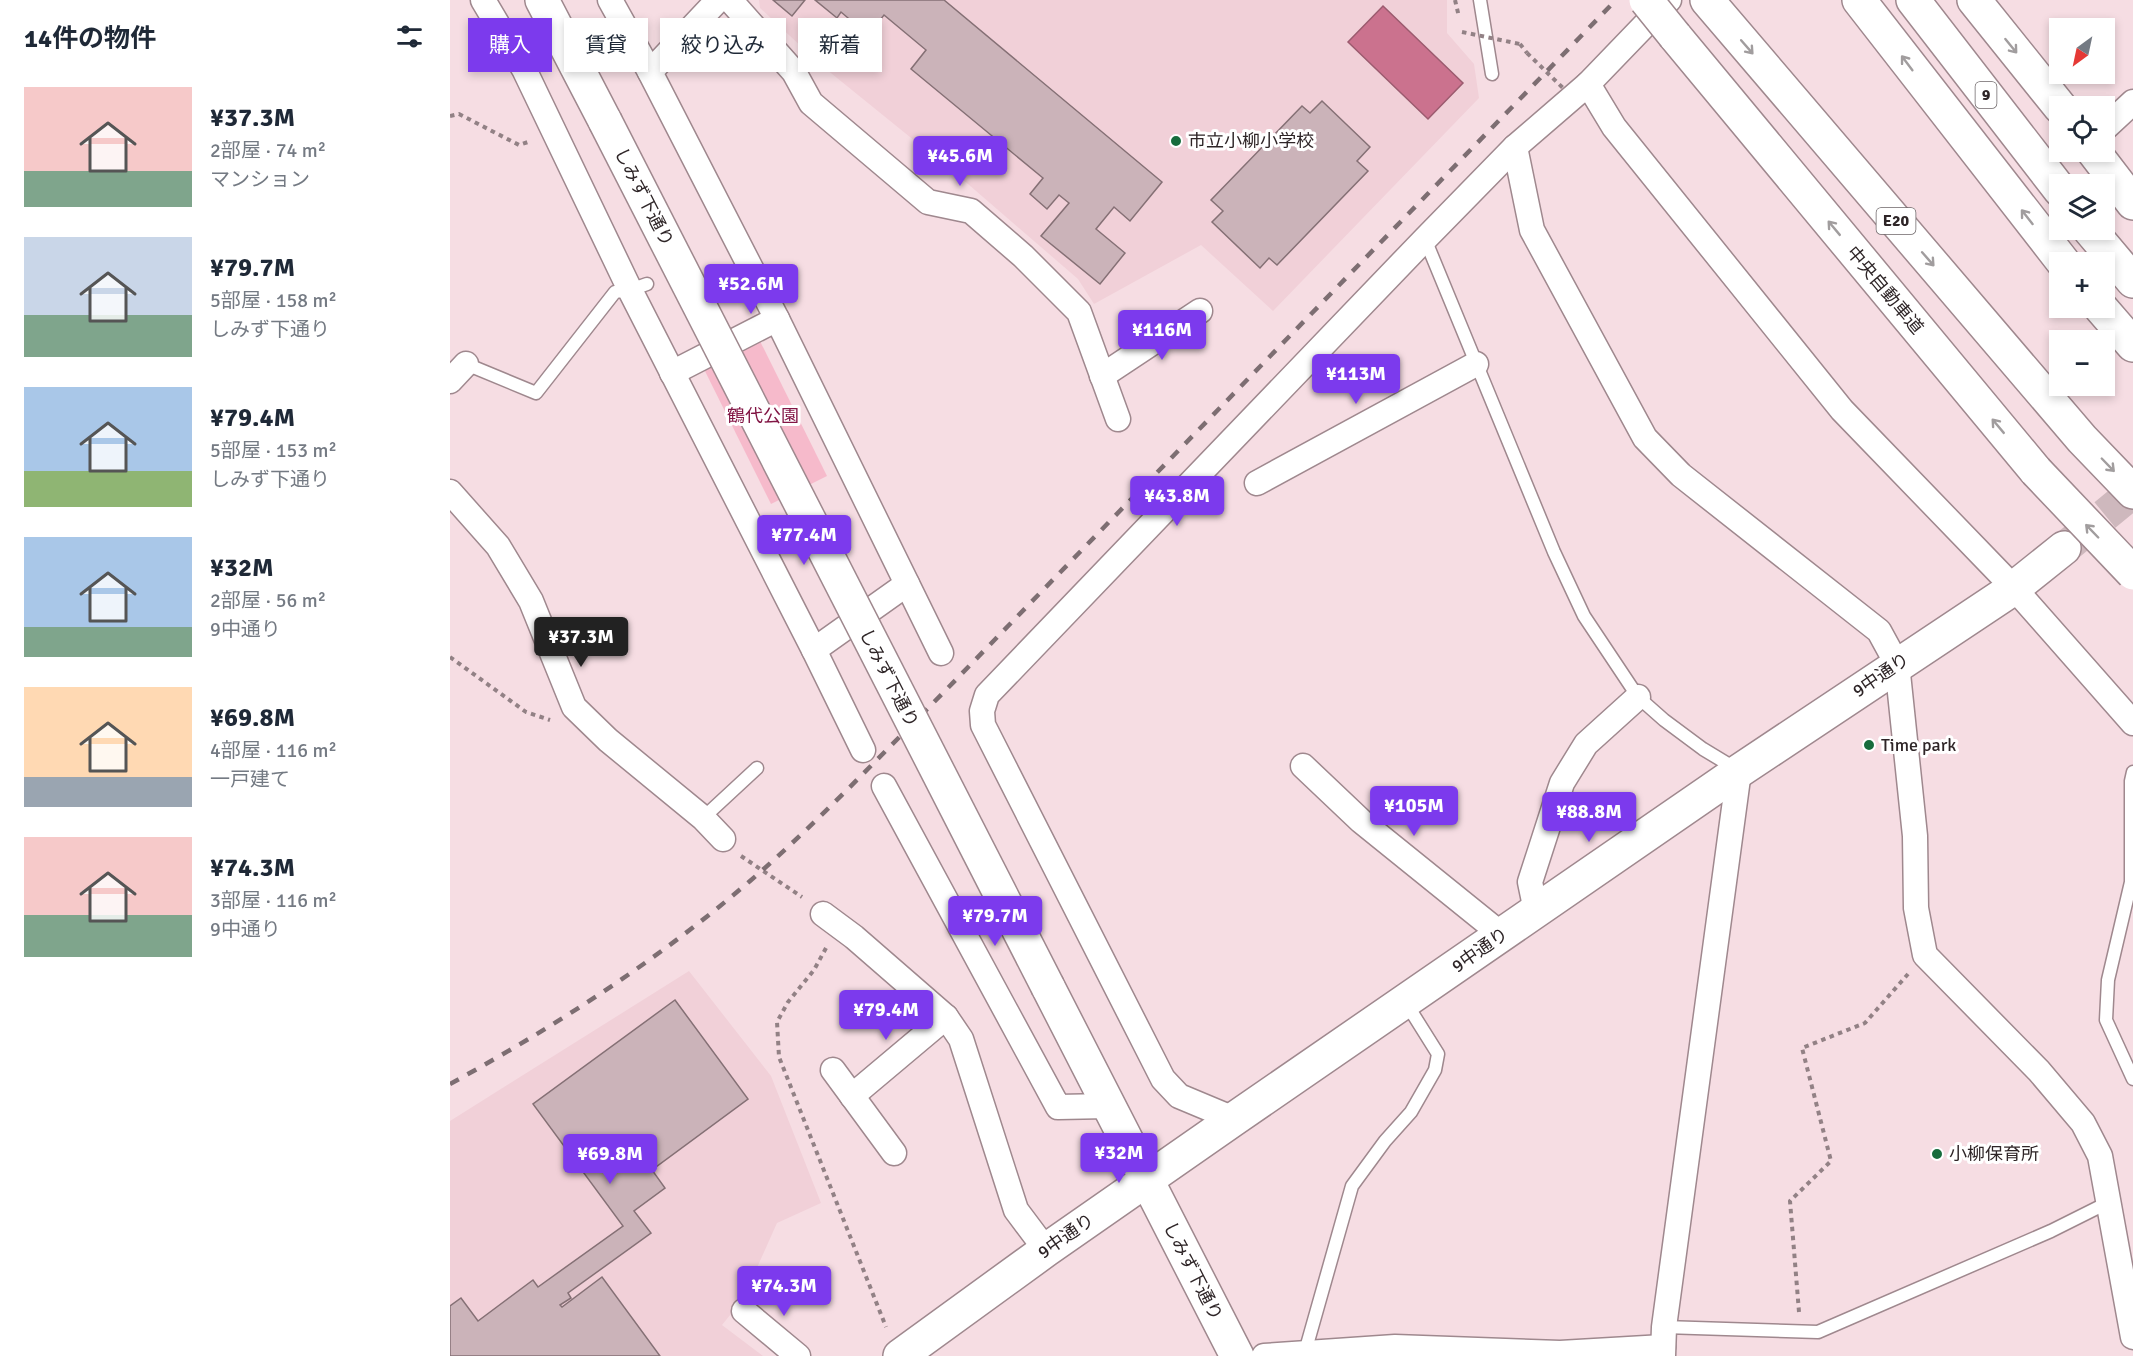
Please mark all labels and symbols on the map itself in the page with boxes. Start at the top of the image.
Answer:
north arrow [2049,18,2115,84]
one-way arrow [2004,38,2017,54]
one-way arrow [1740,39,1754,54]
one-way arrow [1900,55,1913,71]
road number: 9 [1976,82,1996,108]
place label: 市立小柳小学校 [1188,130,1314,152]
marker: 市立小柳小学校 [1169,134,1183,148]
pin: ¥45.6M [911,136,1009,187]
street label: しみず下通り [610,144,678,250]
road number: E20 [1876,208,1916,234]
one-way arrow [2020,209,2033,225]
one-way arrow [1827,220,1840,236]
street label: 中央自動車道 [1842,242,1928,338]
one-way arrow [1922,251,1935,267]
pin: ¥52.6M [702,264,800,315]
pin: ¥116M [1120,310,1204,361]
pin: ¥113M [1314,354,1398,405]
park label: 鶴代公園 [727,405,799,427]
one-way arrow [1991,419,2005,434]
one-way arrow [2100,458,2115,473]
pin: ¥43.8M [1128,476,1226,527]
pin: ¥77.4M [755,515,853,566]
one-way arrow [2085,523,2100,538]
pin: ¥37.3M [532,617,630,668]
street label: しみず下通り [855,625,923,731]
street label: 9中通り [1848,648,1914,702]
place label: Time park [1881,734,1956,756]
marker: Time park [1862,738,1876,752]
pin: ¥105M [1372,786,1456,837]
pin: ¥88.8M [1540,792,1638,843]
pin: ¥79.7M [946,896,1044,947]
street label: 9中通り [1448,923,1512,977]
pin: ¥79.4M [837,990,935,1041]
pin: ¥32M [1083,1133,1155,1184]
pin: ¥69.8M [561,1134,659,1185]
place label: 小柳保育所 [1949,1143,2039,1165]
marker: 小柳保育所 [1930,1147,1944,1161]
street label: 9中通り [1034,1209,1098,1263]
street label: しみず下通り [1159,1218,1227,1324]
pin: ¥74.3M [735,1266,833,1317]

